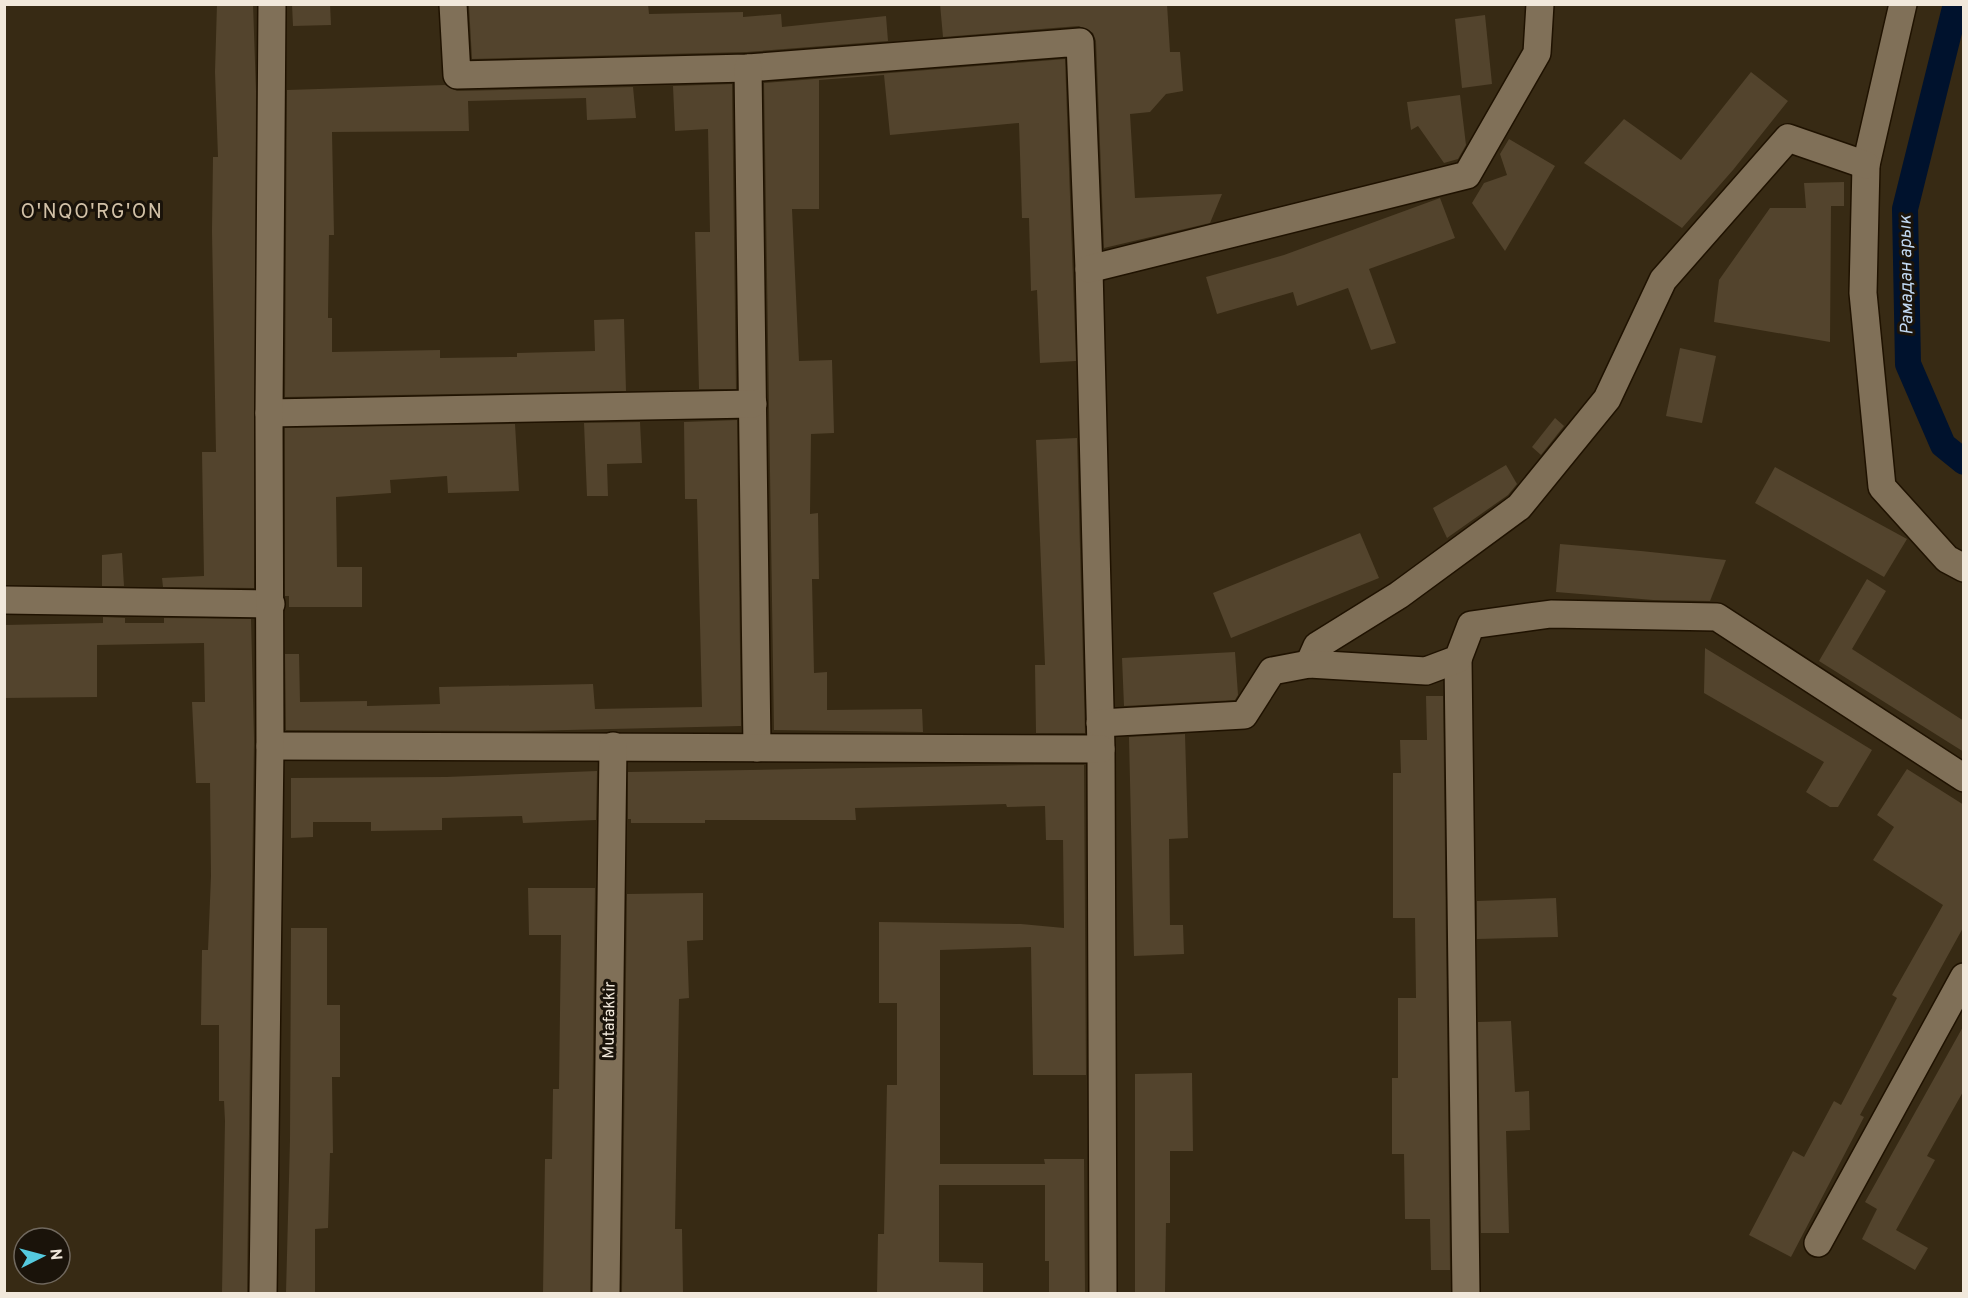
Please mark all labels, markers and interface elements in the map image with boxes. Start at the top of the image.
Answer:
district label: O'NQO'RG'ON [21,200,163,226]
water label: Рамадан арык [1894,214,1920,335]
street label: Mutafakkir [599,981,621,1059]
north arrow [12,1226,72,1286]
text: N [44,1248,65,1261]

